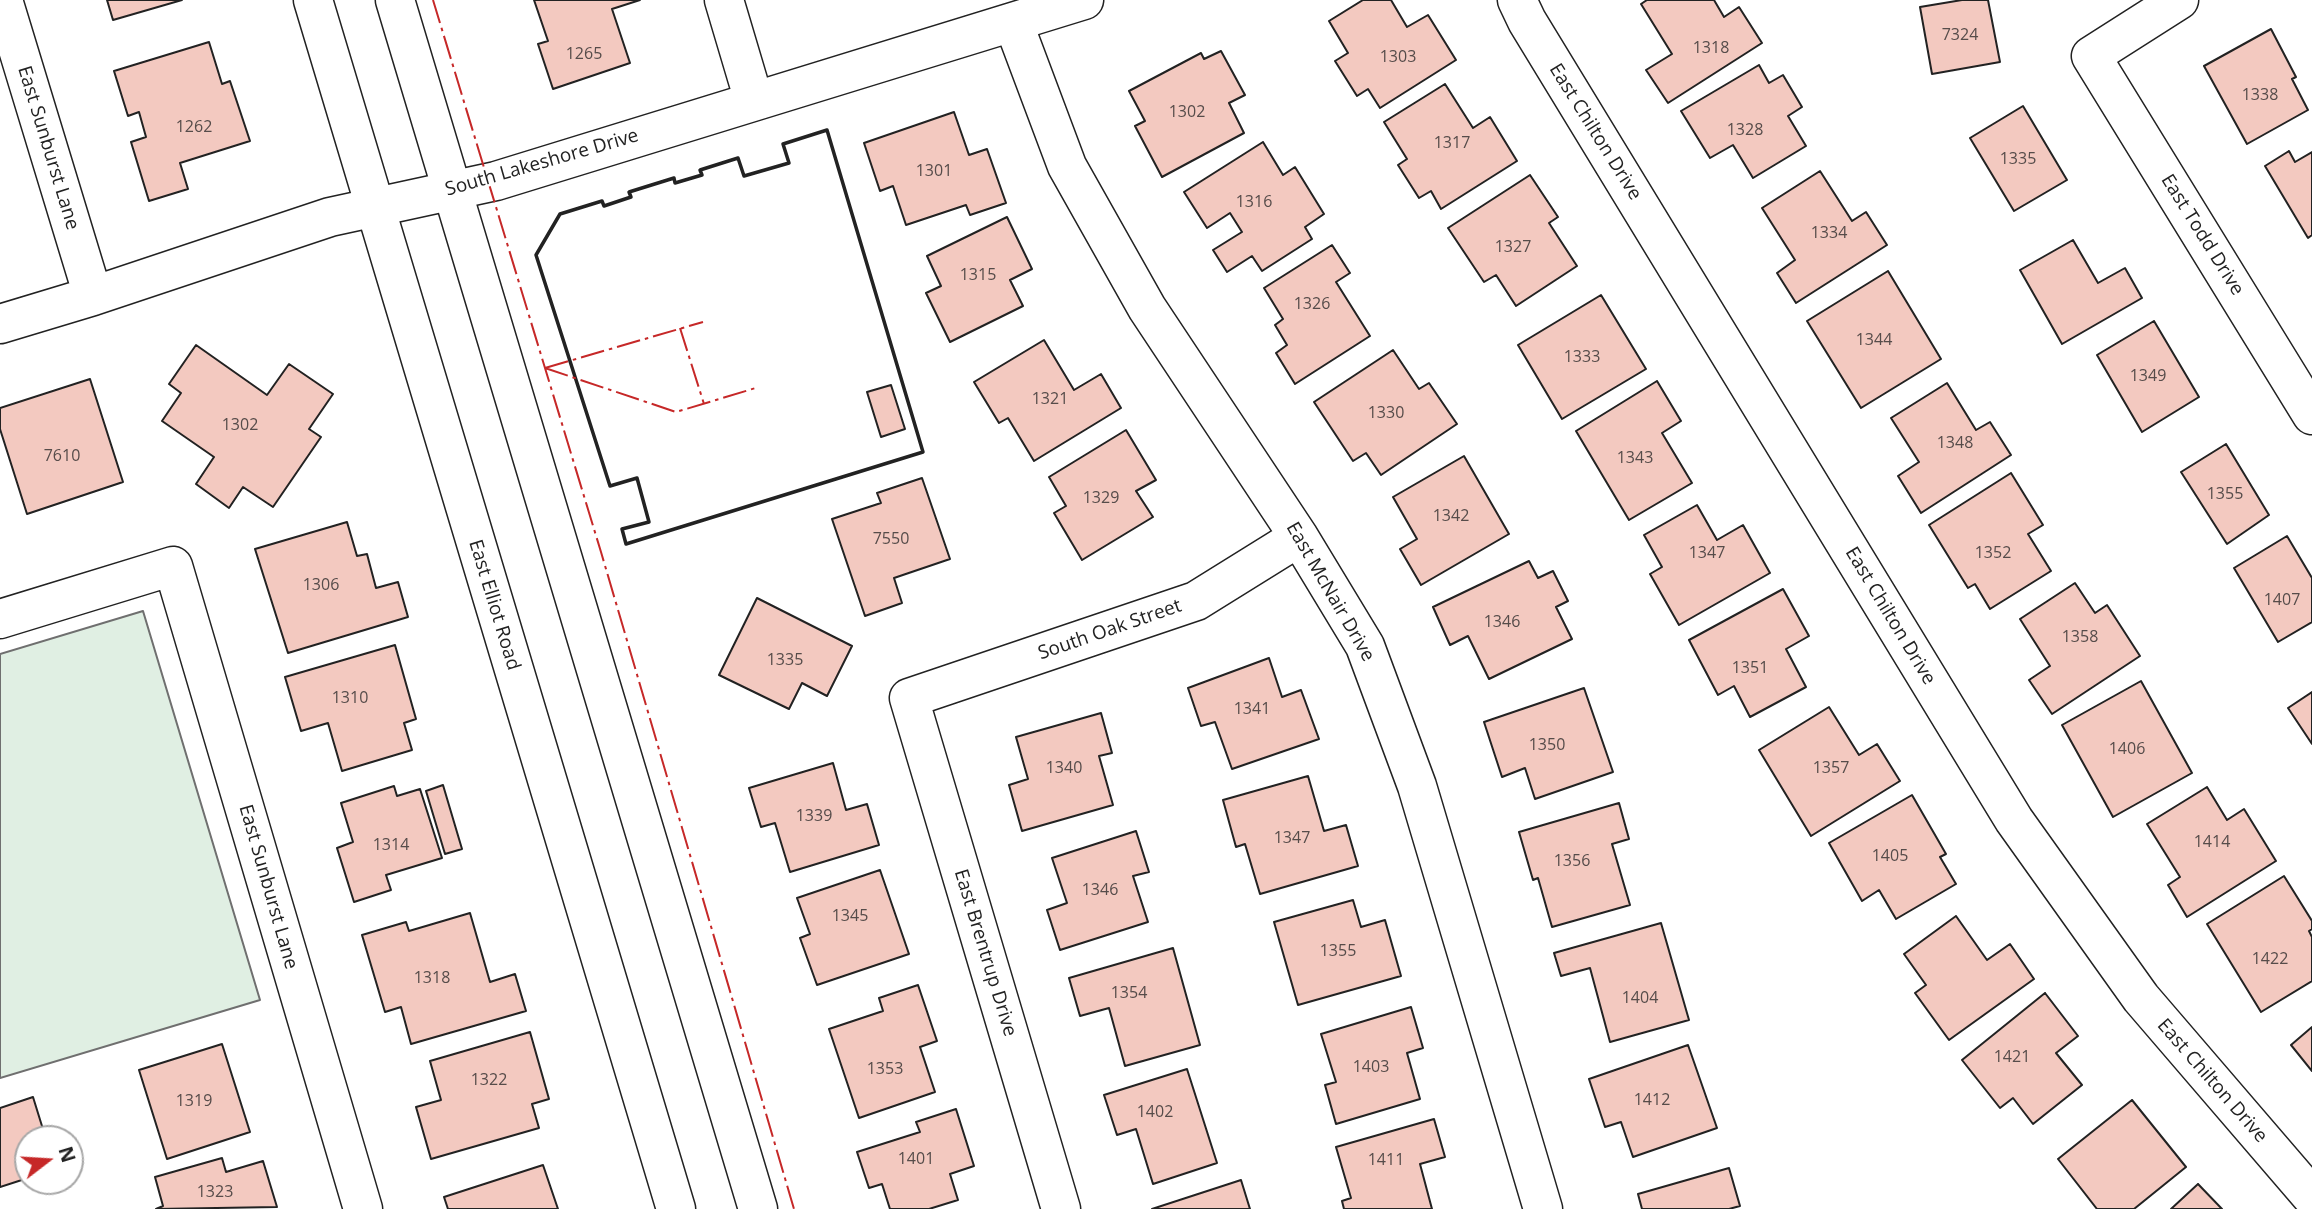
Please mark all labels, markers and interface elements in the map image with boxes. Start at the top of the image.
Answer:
house number: 7324 [1942,25,1978,45]
house number: 1318 [1693,38,1729,58]
house number: 1265 [566,44,602,64]
house number: 1303 [1380,47,1416,67]
street label: East Chilton Drive [1544,60,1646,204]
street label: East Sunburst Lane [12,63,84,233]
house number: 1338 [2242,85,2278,105]
house number: 1302 [1169,102,1205,122]
house number: 1262 [176,117,212,137]
house number: 1328 [1727,120,1763,140]
street label: South Lakeshore Drive [443,124,641,202]
house number: 1317 [1434,133,1470,153]
house number: 1335 [2000,149,2036,169]
house number: 1301 [916,161,952,181]
street label: East Todd Drive [2156,170,2248,300]
house number: 1316 [1236,192,1272,212]
house number: 1334 [1811,223,1847,243]
house number: 1327 [1495,237,1531,257]
house number: 1315 [960,265,996,285]
house number: 1326 [1294,294,1330,314]
house number: 1344 [1856,330,1892,350]
house number: 1333 [1564,347,1600,367]
house number: 1349 [2130,366,2166,386]
house number: 1321 [1032,389,1068,409]
house number: 1330 [1368,403,1404,423]
house number: 1302 [222,415,258,435]
house number: 1348 [1937,433,1973,453]
house number: 7610 [44,446,80,466]
house number: 1343 [1617,448,1653,468]
house number: 1355 [2207,484,2243,504]
house number: 1329 [1083,488,1119,508]
house number: 1342 [1433,506,1469,526]
street label: East McNair Drive [1281,518,1379,666]
house number: 7550 [873,529,909,549]
street label: East Elliot Road [463,537,525,673]
house number: 1347 [1689,543,1725,563]
street label: East Chilton Drive [1840,543,1940,689]
house number: 1352 [1975,543,2011,563]
house number: 1306 [303,575,339,595]
house number: 1407 [2264,590,2300,610]
street label: South Oak Street [1035,595,1185,665]
house number: 1346 [1484,612,1520,632]
house number: 1358 [2062,627,2098,647]
house number: 1335 [767,650,803,670]
house number: 1351 [1732,658,1768,678]
house number: 1310 [332,688,368,708]
house number: 1341 [1234,699,1270,719]
house number: 1350 [1529,735,1565,755]
house number: 1406 [2109,739,2145,759]
house number: 1340 [1046,758,1082,778]
house number: 1357 [1813,758,1849,778]
street label: East Sunburst Lane [234,802,302,972]
house number: 1339 [796,806,832,826]
house number: 1347 [1274,828,1310,848]
house number: 1414 [2194,832,2230,852]
house number: 1314 [373,835,409,855]
house number: 1405 [1872,846,1908,866]
house number: 1356 [1554,851,1590,871]
street label: East Brentrup Drive [949,867,1021,1039]
house number: 1346 [1082,880,1118,900]
house number: 1345 [832,906,868,926]
house number: 1355 [1320,941,1356,961]
house number: 1422 [2252,949,2288,969]
house number: 1318 [414,968,450,988]
house number: 1354 [1111,983,1147,1003]
house number: 1404 [1622,988,1658,1008]
street label: East Chilton Drive [2152,1015,2272,1147]
house number: 1421 [1994,1047,2030,1067]
house number: 1403 [1353,1057,1389,1077]
house number: 1353 [867,1059,903,1079]
house number: 1322 [471,1070,507,1090]
house number: 1412 [1634,1090,1670,1110]
house number: 1319 [176,1091,212,1111]
house number: 1402 [1137,1102,1173,1122]
north arrow [14,1125,84,1195]
text: N [52,1143,82,1166]
house number: 1401 [898,1149,934,1169]
house number: 1411 [1368,1150,1404,1170]
house number: 1323 [197,1182,233,1202]

